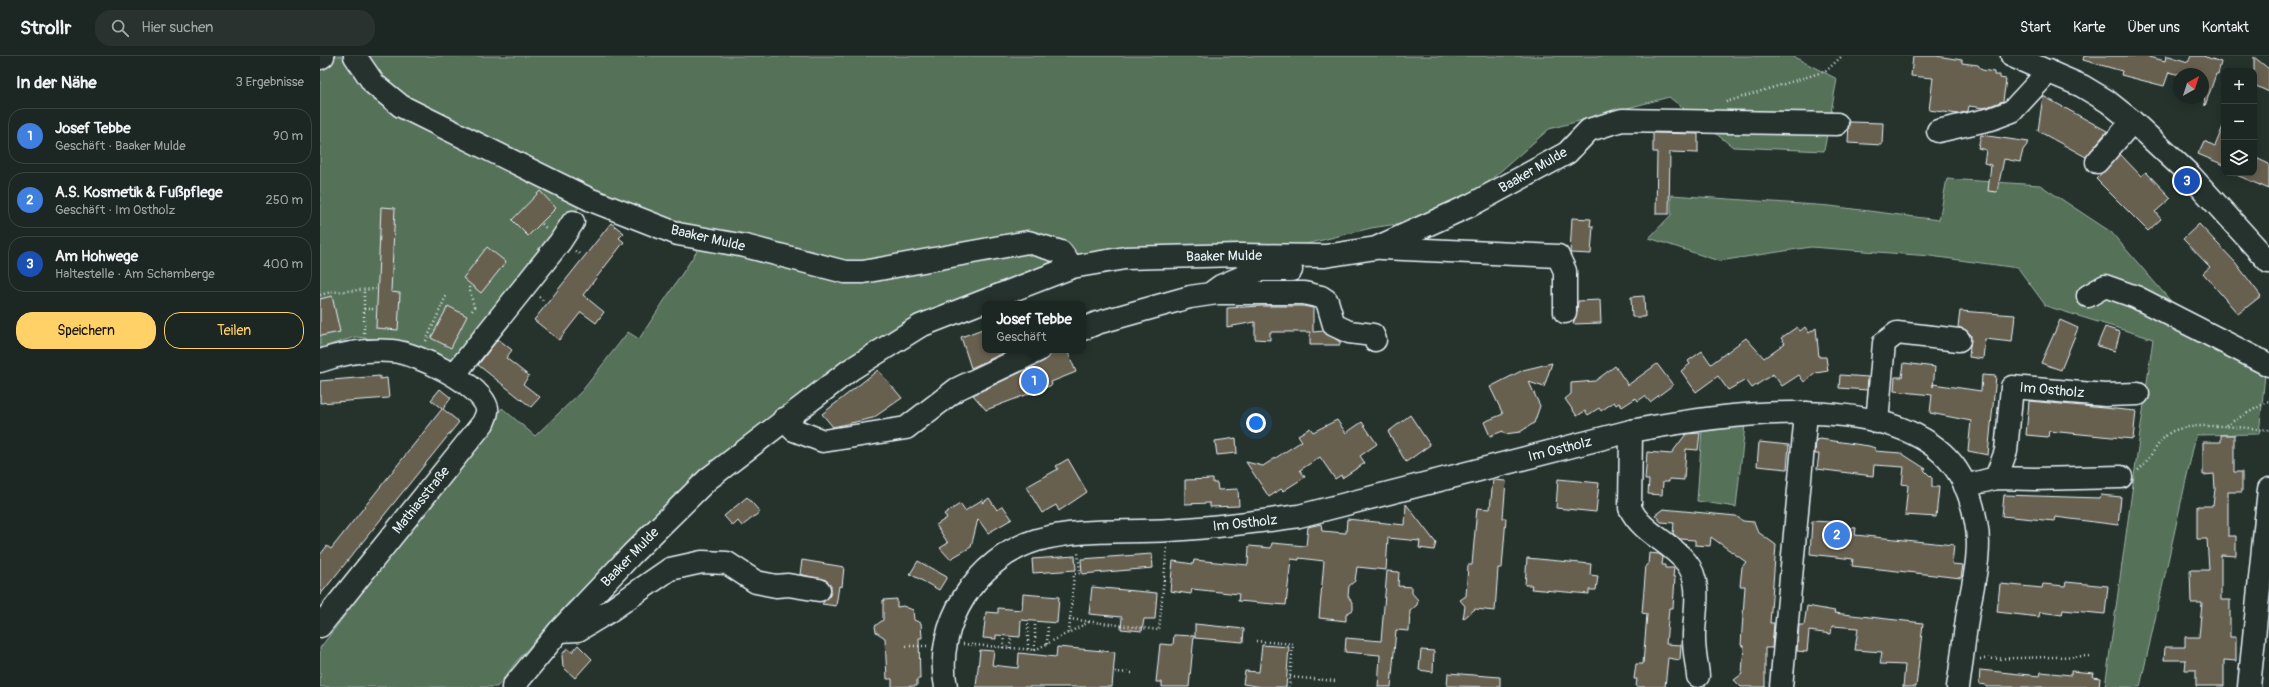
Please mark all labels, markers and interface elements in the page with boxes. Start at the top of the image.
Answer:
search box [95,10,375,46]
text: Strollr [20,16,71,40]
icon: search [109,17,131,39]
text: Hier suchen [141,18,214,37]
text: Start [2020,19,2051,36]
text: Karte [2073,19,2105,36]
text: Über uns [2127,19,2180,36]
text: Kontakt [2202,19,2249,36]
north arrow [2173,68,2209,104]
map controls [2221,68,2257,176]
button: + [2221,68,2257,104]
text: In der Nähe [16,72,97,93]
text: 3 Ergebnisse [235,74,304,90]
button: − [2221,104,2257,140]
text: Josef Tebbe [55,119,131,138]
text: 1 [27,128,33,144]
text: 90 m [273,128,303,144]
text: Geschäft · Baaker Mulde [55,138,186,154]
button: layers [2221,140,2257,176]
street label: Baaker Mulde [1496,144,1570,196]
pin: 3 [2174,166,2200,196]
text: A.S. Kosmetik & Fußpflege [55,183,223,202]
text: 2 [26,192,34,208]
text: 250 m [265,192,303,208]
text: Geschäft · Im Ostholz [55,202,175,218]
street label: Baaker Mulde [669,221,747,255]
text: Am Hohwege [55,247,138,266]
street label: Baaker Mulde [1186,247,1262,265]
text: 3 [26,256,34,272]
text: 400 m [263,256,303,272]
text: Haltestelle · Am Schamberge [55,266,215,282]
popup [982,301,1086,353]
text: Josef Tebbe [996,310,1072,329]
button: Speichern [16,312,156,349]
button: Teilen [164,312,304,349]
text: Geschäft [996,329,1046,345]
pin: 1 [1021,366,1047,396]
street label: Im Ostholz [2019,379,2085,401]
your location [1246,413,1266,433]
street label: Im Ostholz [1526,433,1594,465]
street label: Mathiasstraße [389,463,453,537]
street label: Im Ostholz [1212,511,1278,535]
pin: 2 [1824,520,1850,550]
street label: Baaker Mulde [597,524,663,590]

